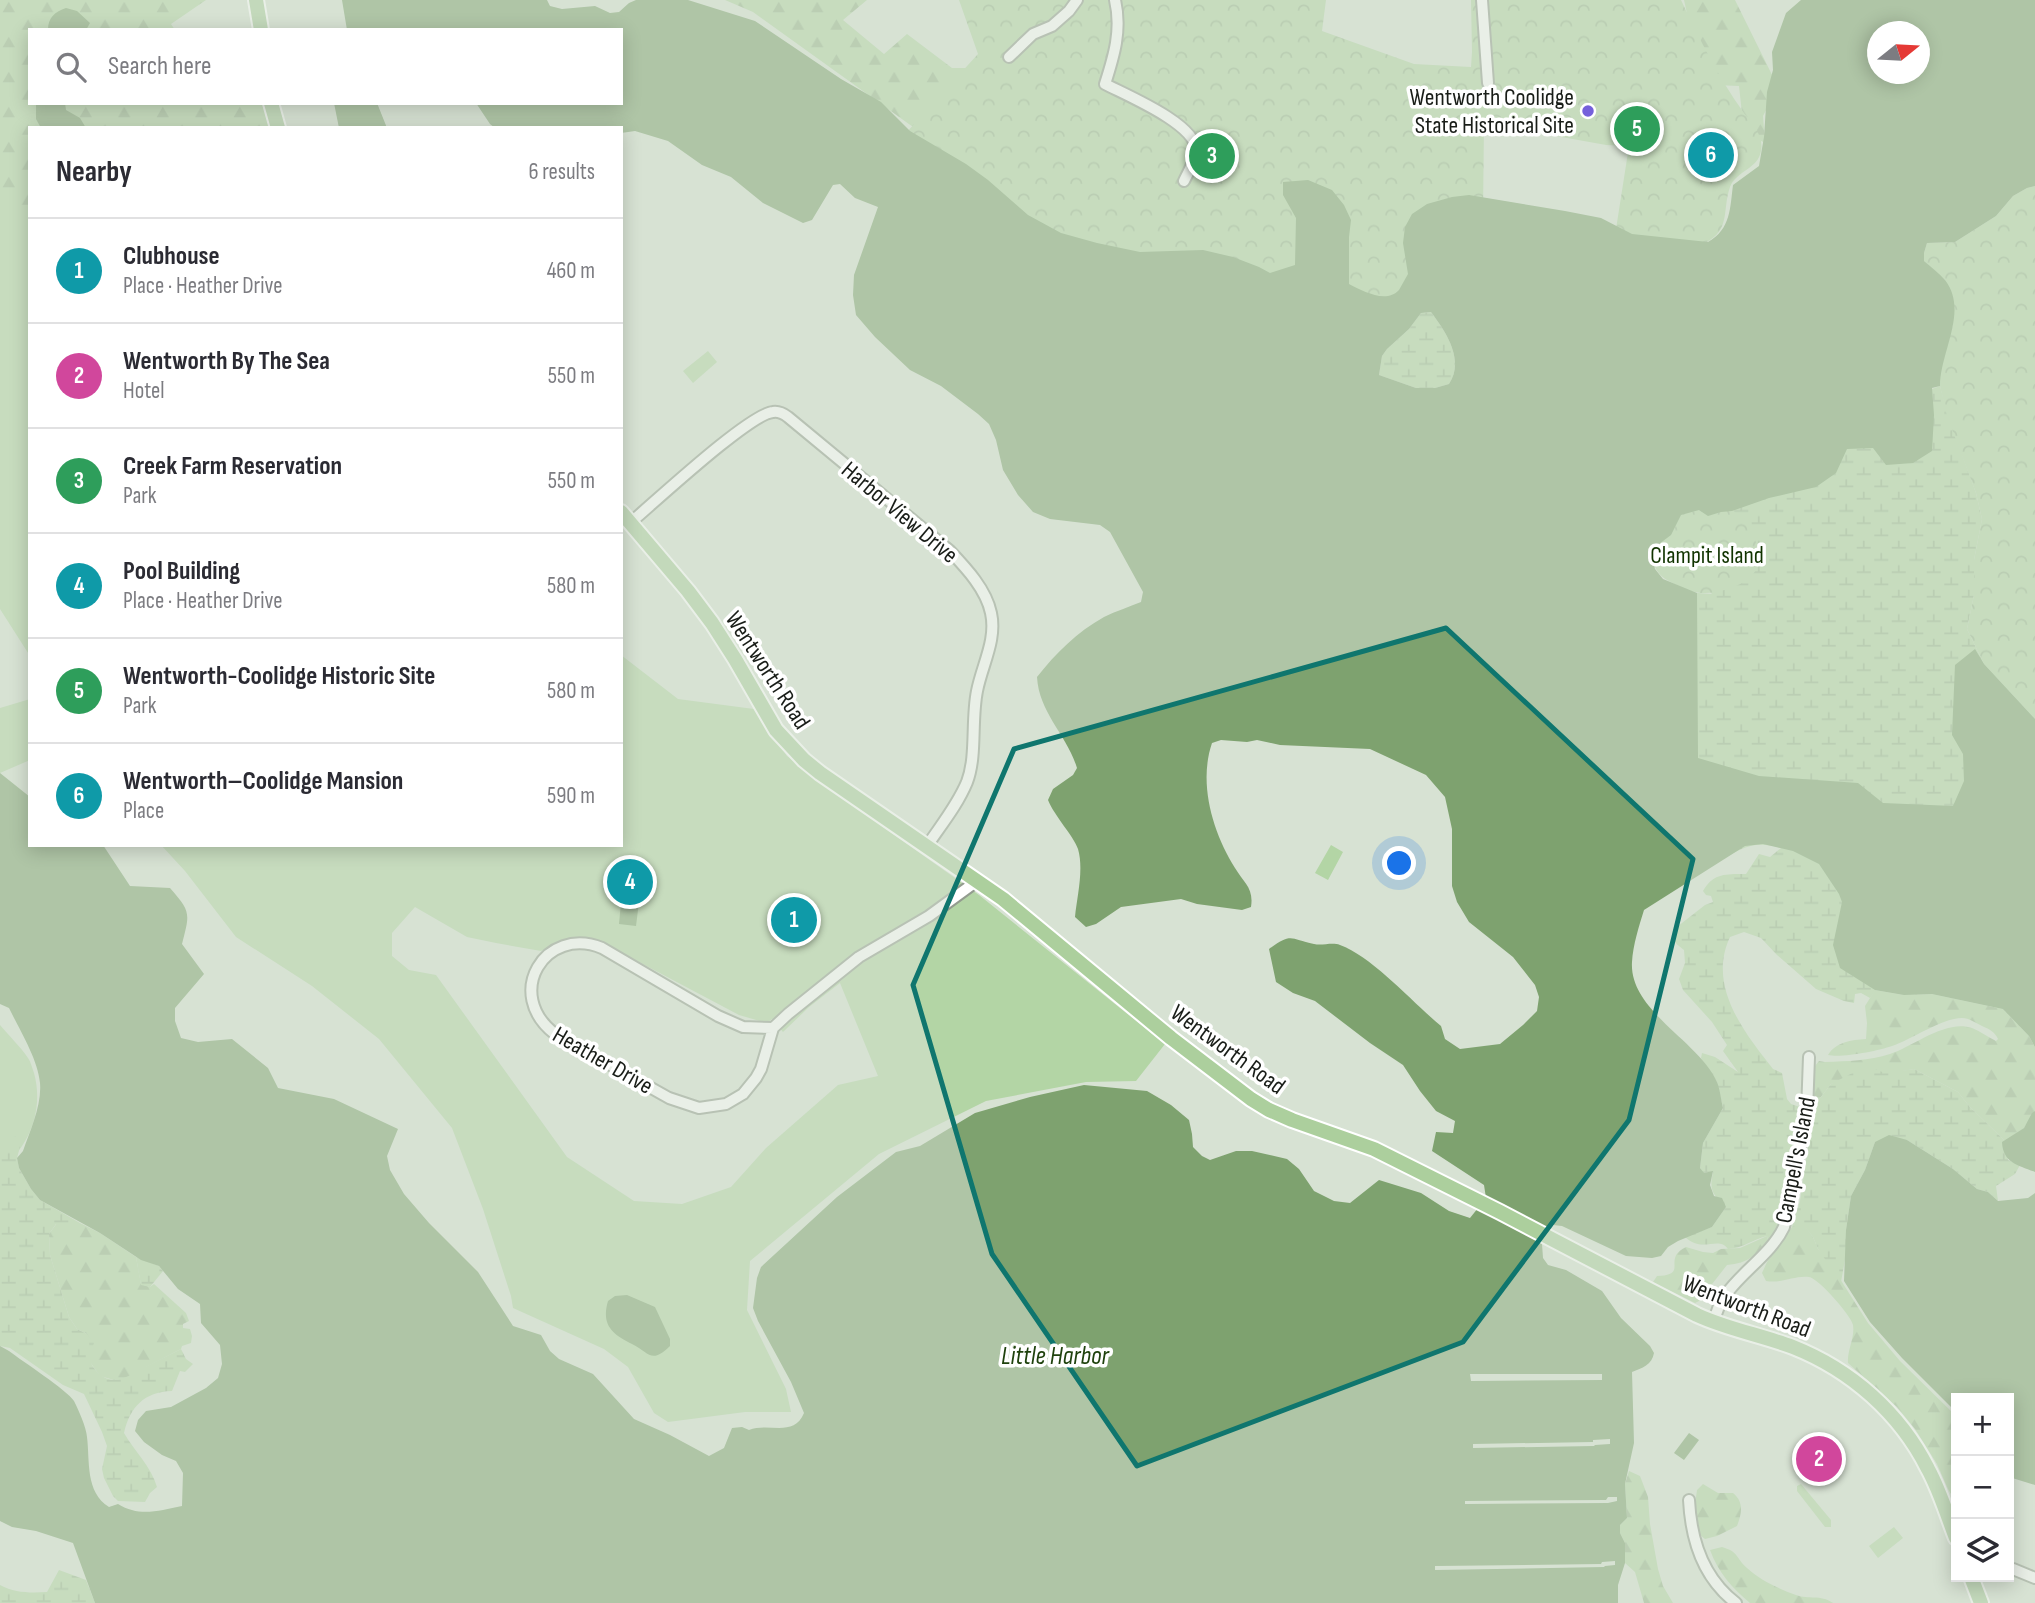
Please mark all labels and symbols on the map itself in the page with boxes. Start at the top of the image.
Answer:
north arrow [1867,21,1930,84]
place label: Wentworth Coolidge State Historical Site [1410,83,1574,140]
marker: Wentworth Coolidge State Historical Site [1580,103,1596,119]
pin: 5 [1614,103,1660,155]
pin: 6 [1688,129,1734,181]
pin: 3 [1189,130,1235,182]
street label: Harbor View Drive [836,455,964,569]
park label: Clampit Island [1650,541,1764,570]
street label: Wentworth Road [719,606,816,735]
your location [1382,846,1416,880]
pin: 4 [607,856,653,908]
pin: 1 [771,894,817,946]
street label: Wentworth Road [1165,998,1291,1101]
street label: Heather Drive [547,1020,658,1101]
street label: Campell's Island [1769,1094,1822,1226]
street label: Wentworth Road [1679,1269,1815,1344]
water label: Little Harbor [1001,1341,1111,1372]
pin: 2 [1796,1433,1842,1485]

